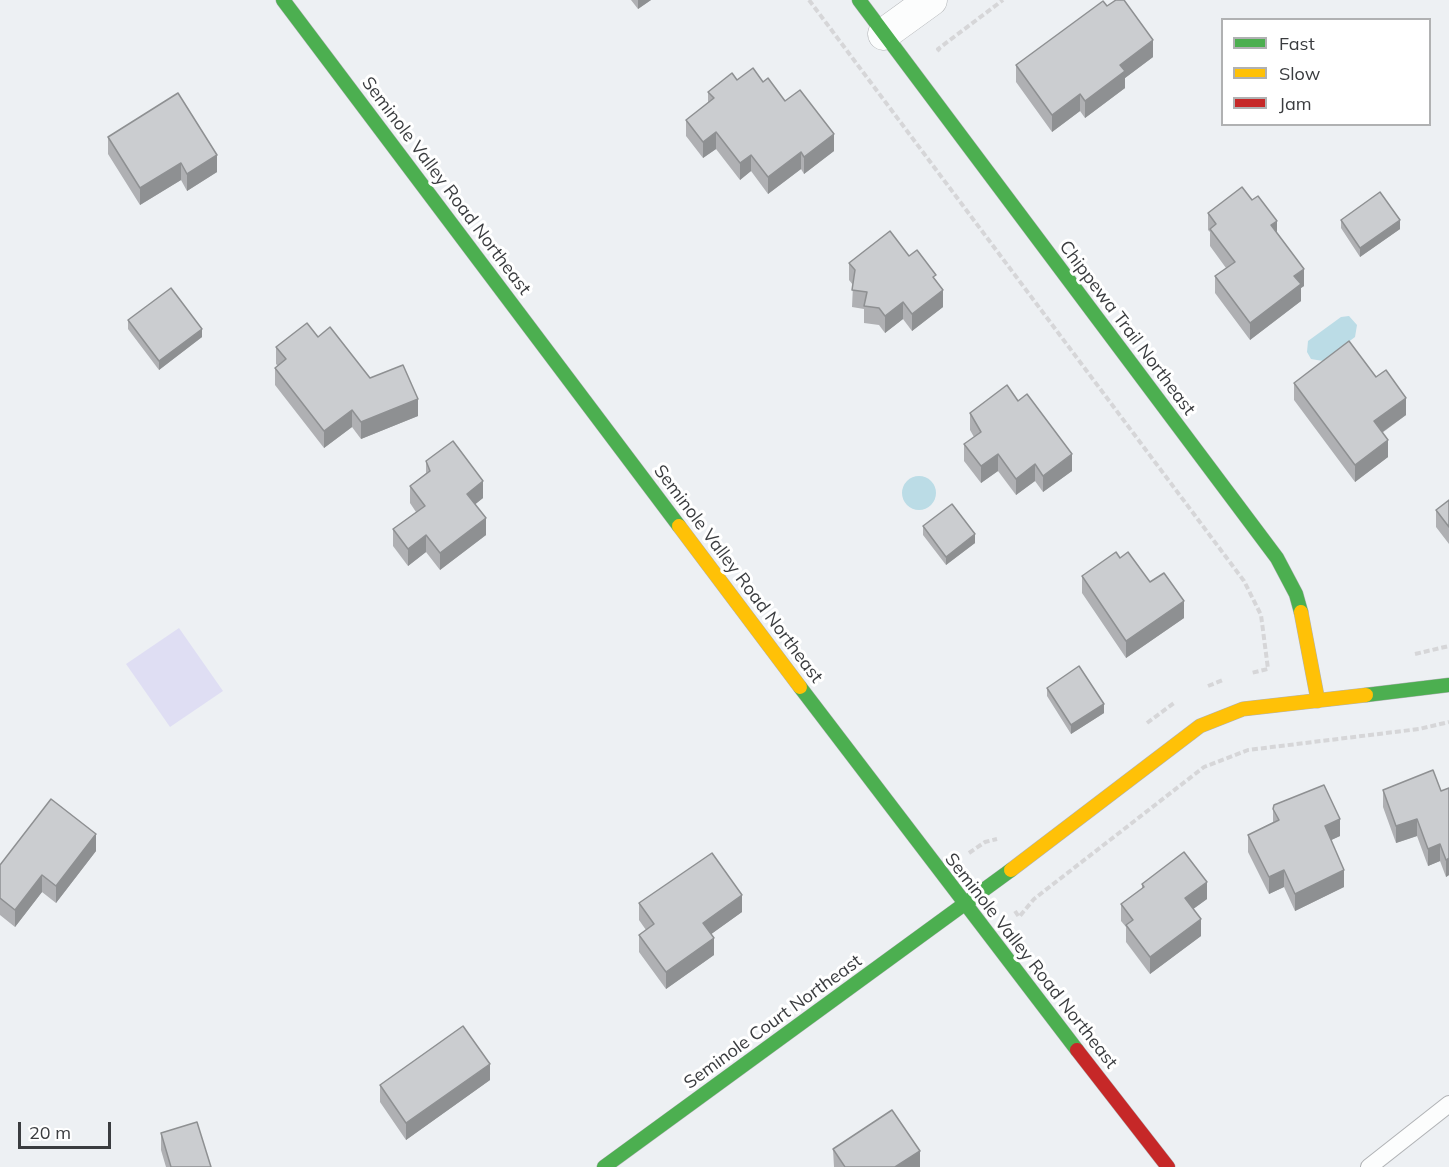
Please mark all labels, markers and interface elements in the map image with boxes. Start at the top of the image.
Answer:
legend [1221,18,1431,126]
text: Fast [1279,32,1315,55]
text: Slow [1279,62,1320,85]
street label: Seminole Valley Road Northeast [357,73,535,299]
text: Jam [1279,92,1312,115]
street label: Chippewa Trail Northeast [1054,237,1200,419]
street label: Seminole Valley Road Northeast [649,461,827,687]
street label: Seminole Valley Road Northeast [940,849,1122,1073]
street label: Seminole Court Northeast [680,950,866,1094]
scale bar [21,1110,114,1148]
text: 20 m [29,1121,71,1144]

